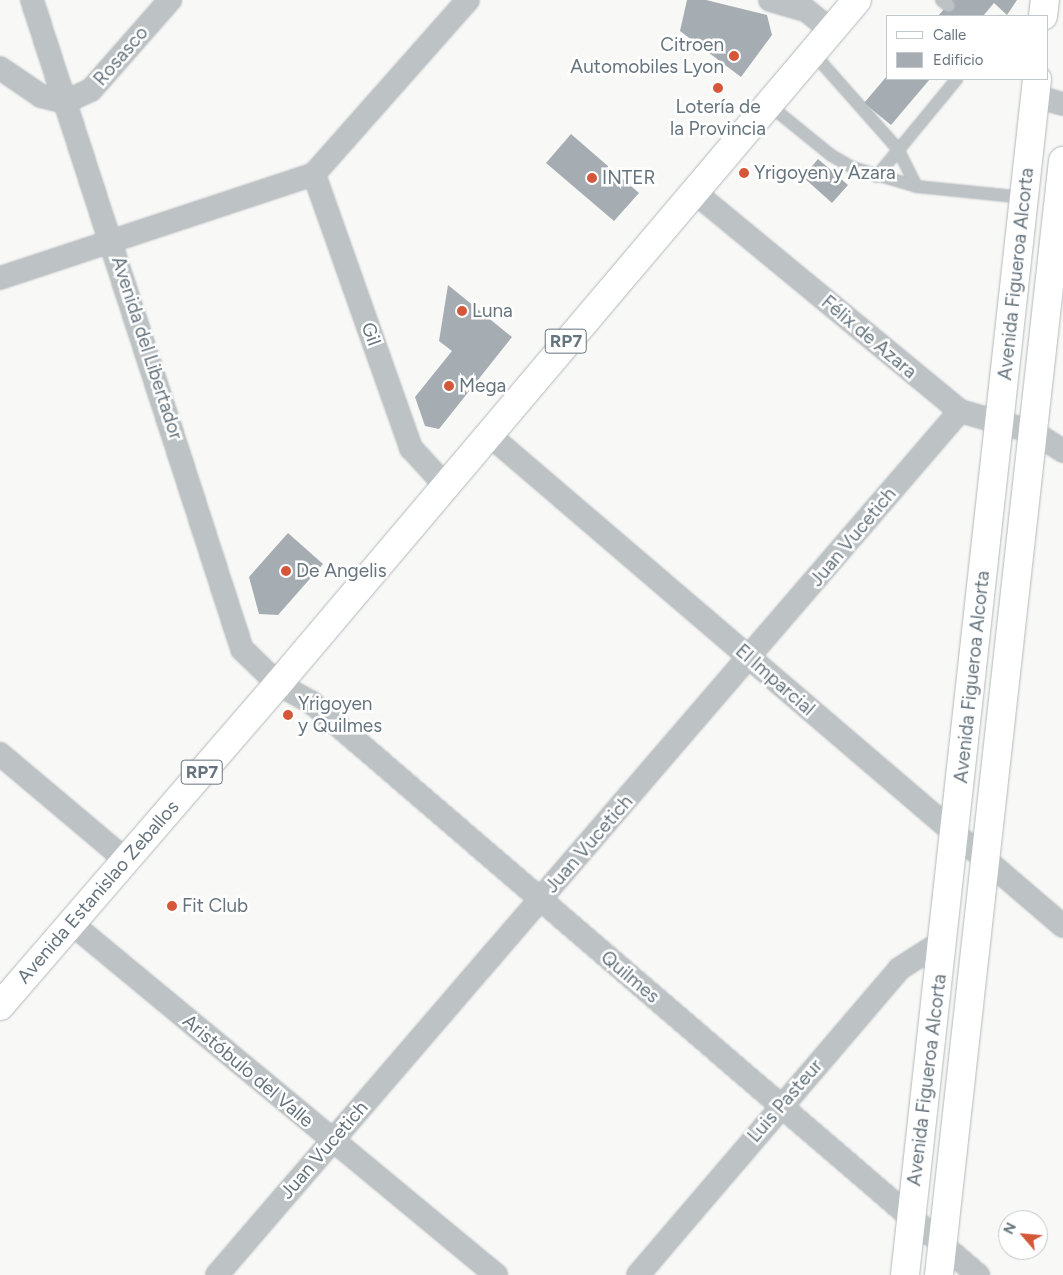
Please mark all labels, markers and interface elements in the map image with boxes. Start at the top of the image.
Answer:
legend [886,15,1048,80]
street label: Rosasco [89,21,153,91]
text: Calle [933,26,966,44]
place label: Citroen Automobiles Lyon [570,34,724,78]
marker: Citroen Automobiles Lyon [728,50,740,62]
text: Edificio [933,51,983,69]
marker: Lotería de la Provincia [712,82,724,94]
place label: Lotería de la Provincia [670,96,766,140]
place label: Yrigoyen y Azara [754,162,896,184]
place label: INTER [602,167,655,189]
marker: Yrigoyen y Azara [738,167,750,179]
street label: Avenida Figueroa Alcorta [994,167,1038,381]
marker: INTER [586,172,598,184]
street label: Avenida del Libertador [107,254,187,442]
street label: Félix de Azara [817,291,921,383]
place label: Luna [472,300,513,322]
marker: Luna [456,305,468,317]
street label: Gil [356,319,386,349]
road number: RP7 [545,326,587,356]
place label: Mega [459,375,506,397]
marker: Mega [443,380,455,392]
street label: Juan Vucetich [805,483,901,591]
place label: De Angelis [296,560,387,582]
marker: De Angelis [280,565,292,577]
street label: Avenida Figueroa Alcorta [950,570,994,784]
street label: El Imparcial [731,639,819,721]
place label: Yrigoyen y Quilmes [298,693,382,737]
marker: Yrigoyen y Quilmes [282,709,294,721]
road number: RP7 [181,756,223,788]
street label: Juan Vucetich [540,790,638,898]
street label: Avenida Estanislao Zeballos [12,796,184,988]
place label: Fit Club [182,895,248,917]
marker: Fit Club [166,900,178,912]
street label: Quilmes [596,946,664,1008]
street label: Avenida Figueroa Alcorta [903,973,951,1187]
street label: Aristóbulo del Valle [178,1010,318,1132]
street label: Luis Pasteur [743,1055,827,1147]
street label: Juan Vucetich [275,1096,373,1204]
north arrow [998,1210,1048,1260]
text: N [1000,1220,1020,1237]

